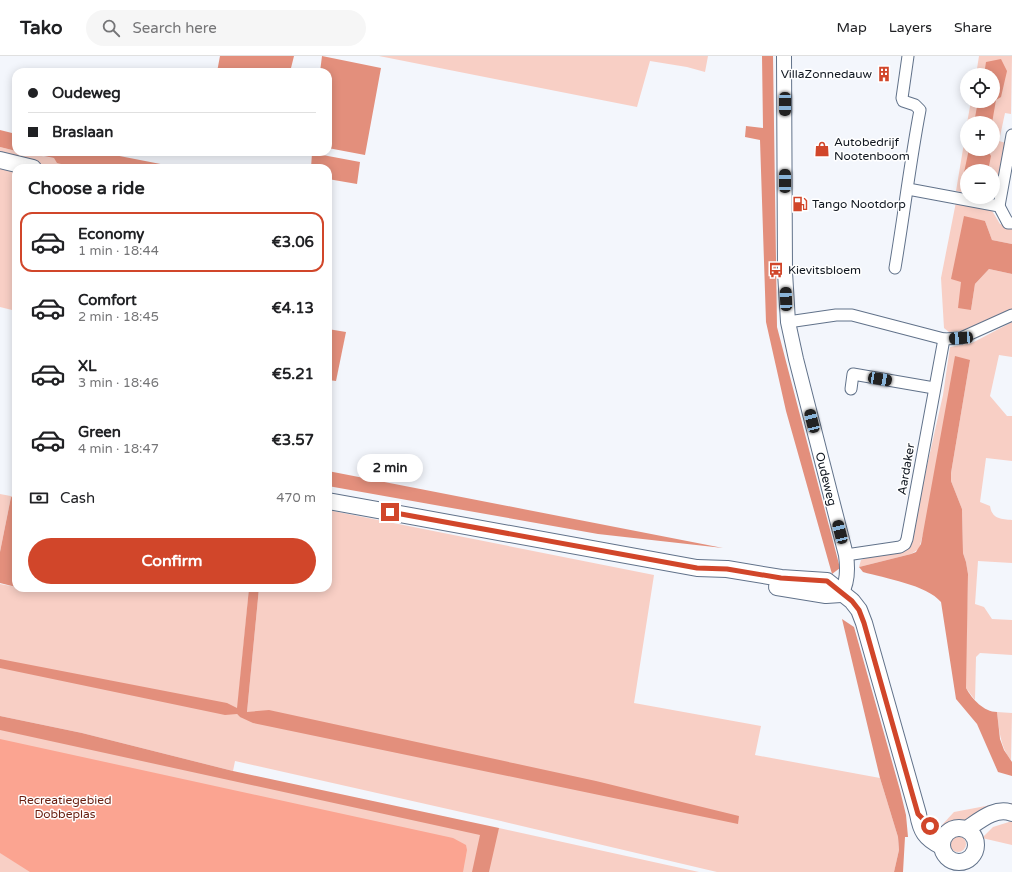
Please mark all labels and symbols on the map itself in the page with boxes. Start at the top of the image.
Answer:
building icon: VillaZonnedauw [875,65,893,83]
place label: VillaZonnedauw [781,67,872,81]
car [779,92,791,116]
place label: Autobedrijf Nootenboom [834,135,910,163]
shop icon: Autobedrijf Nootenboom [813,140,831,158]
car [779,169,791,193]
fuel station icon: Tango Nootdorp [791,195,809,213]
place label: Tango Nootdorp [812,197,906,211]
bus stop icon: Kievitsbloem [767,261,785,279]
place label: Kievitsbloem [788,263,861,277]
car [780,287,792,311]
car [949,331,973,345]
car [867,371,893,387]
car [803,408,821,434]
street label: Aardaker [895,442,918,496]
street label: Oudeweg [813,451,839,507]
callout: 2 min [357,454,423,482]
route end [381,503,399,521]
car [831,519,849,545]
park label: Recreatiegebied Dobbeplas [18,793,112,821]
route start [921,817,939,835]

